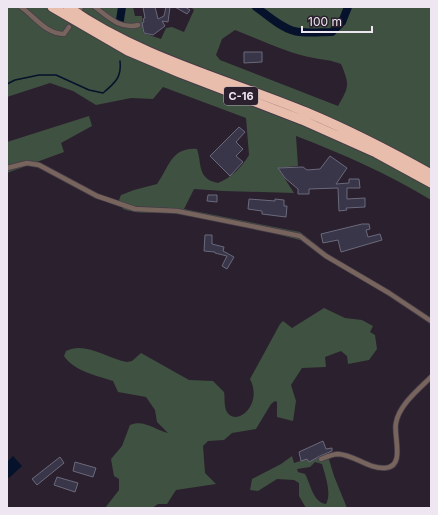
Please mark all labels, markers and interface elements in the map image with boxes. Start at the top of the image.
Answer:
scale bar [302,8,372,34]
text: 100 m [308,14,342,29]
road number: C-16 [224,87,258,105]

